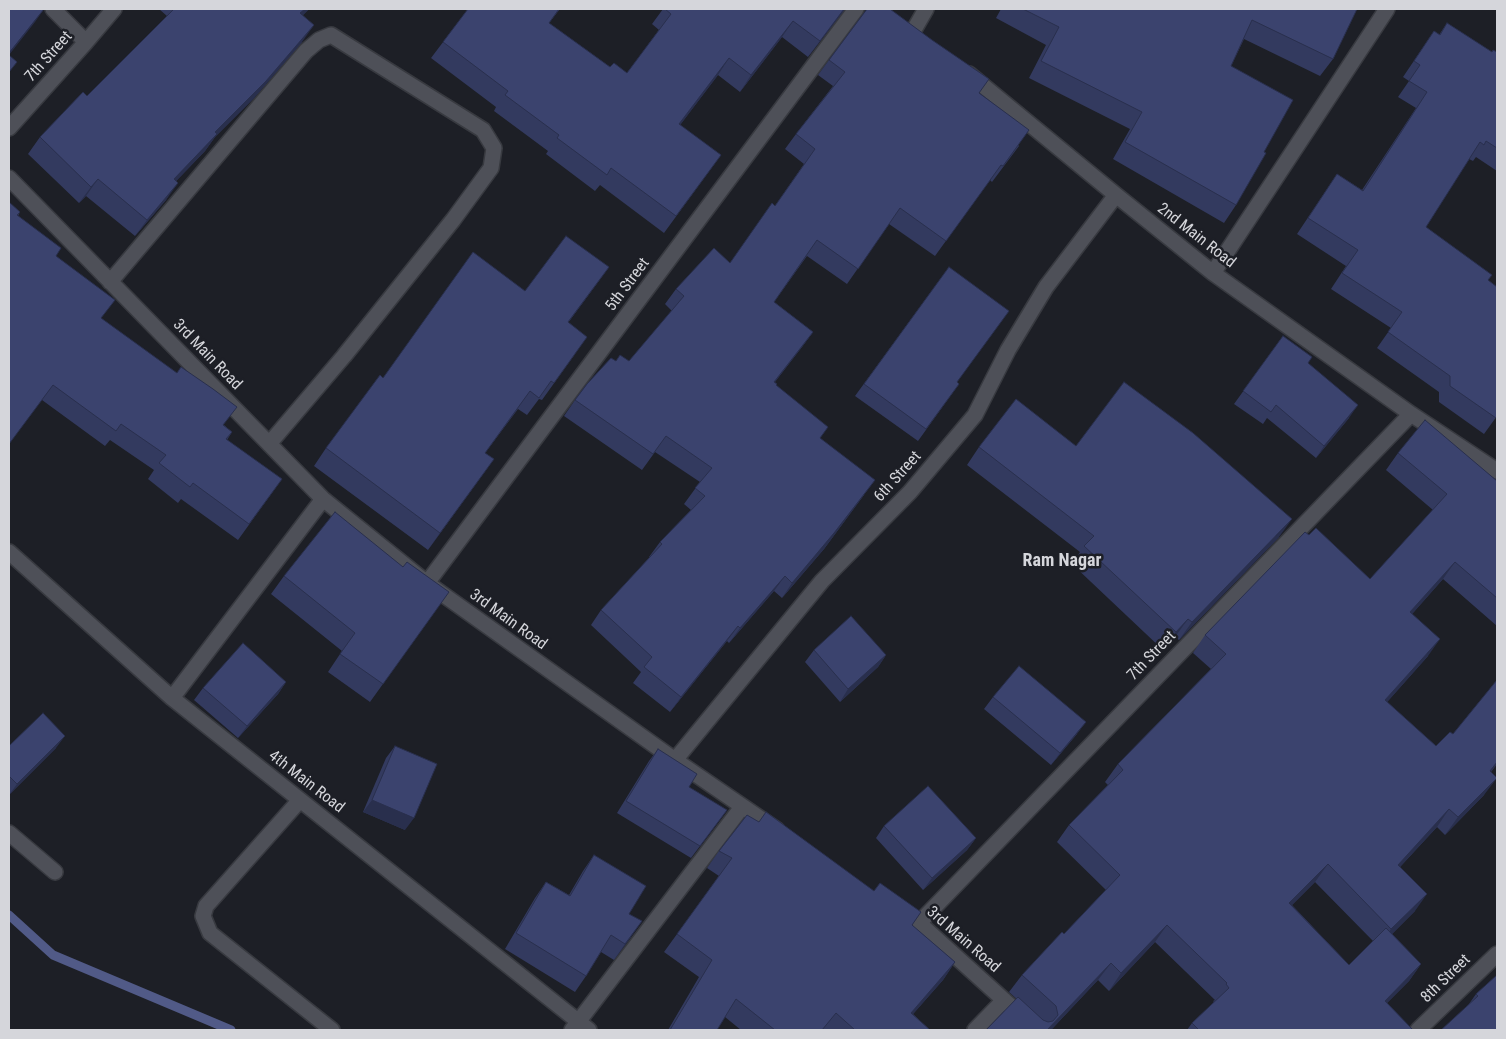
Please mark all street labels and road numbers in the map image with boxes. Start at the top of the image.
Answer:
street label: 7th Street [21,28,77,86]
street label: 2nd Main Road [1153,199,1239,273]
street label: 5th Street [602,255,654,315]
street label: 3rd Main Road [168,316,246,394]
street label: 6th Street [870,448,926,506]
street label: 3rd Main Road [465,585,551,655]
street label: 7th Street [1124,627,1180,685]
street label: 4th Main Road [264,746,348,818]
street label: 3rd Main Road [922,903,1004,977]
street label: 8th Street [1417,951,1475,1007]

